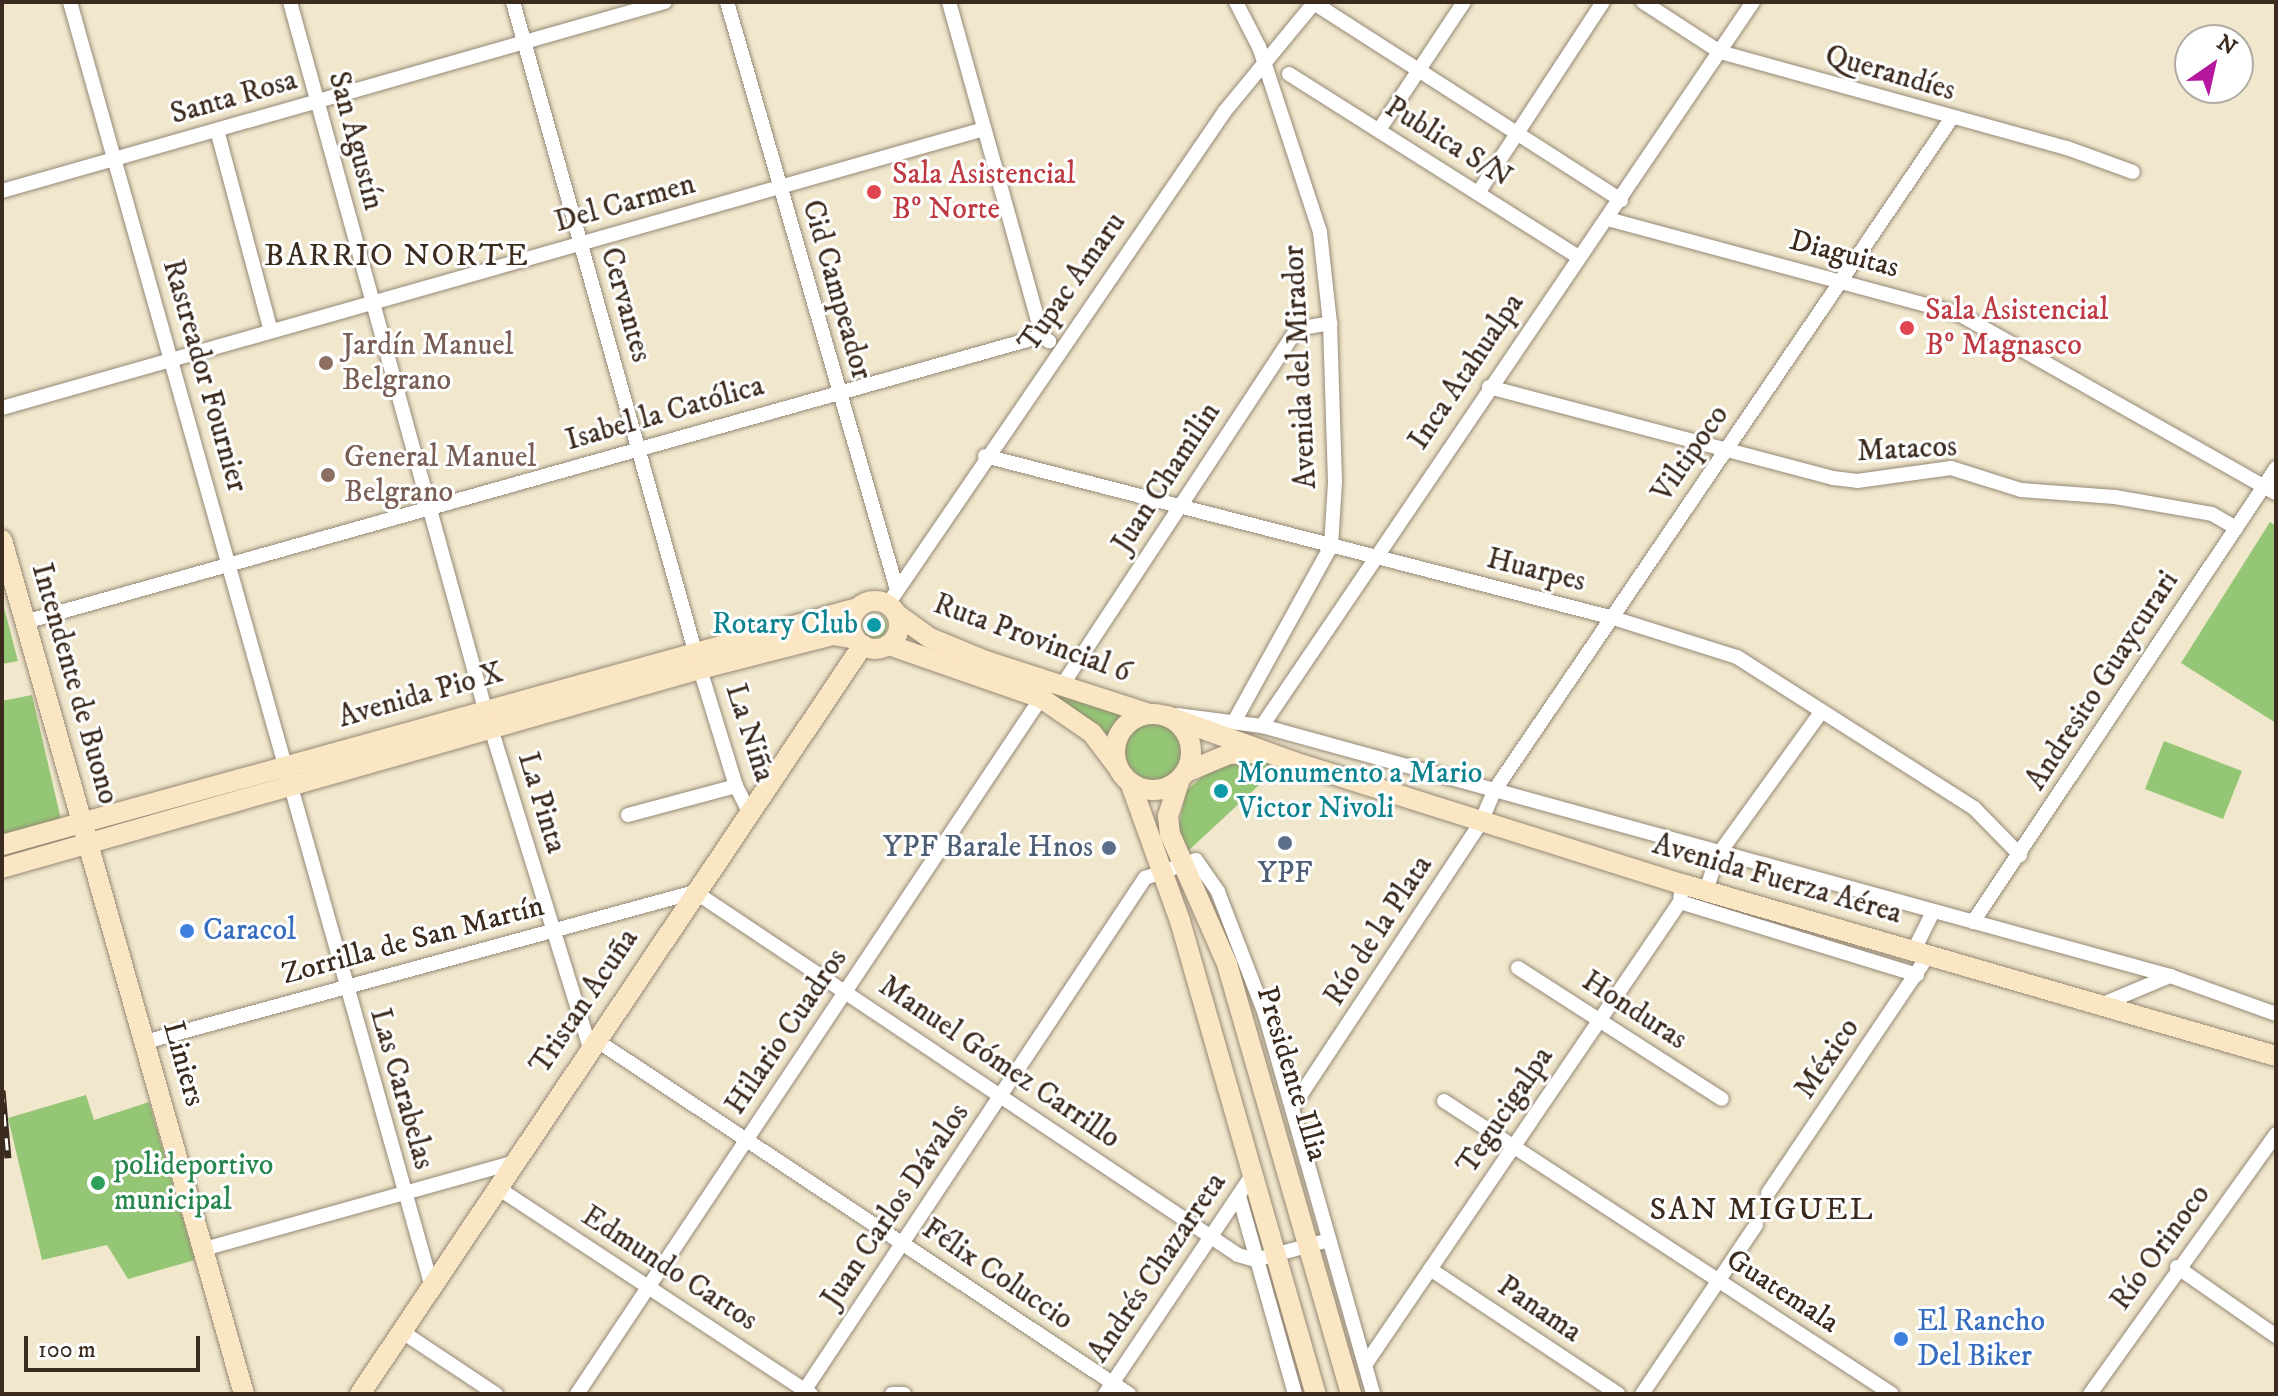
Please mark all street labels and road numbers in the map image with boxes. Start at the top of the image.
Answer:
street label: Querandíes [1821,38,1959,110]
street label: Santa Rosa [167,63,301,133]
street label: San Agustín [319,68,391,214]
street label: Publica S/N [1378,90,1518,196]
street label: Del Carmen [551,167,699,241]
street label: Cid Campeador [793,196,879,384]
street label: Tupac Amaru [1012,206,1134,360]
street label: Diaguitas [1785,223,1903,287]
street label: Cervantes [592,244,658,366]
street label: Avenida del Mirador [1277,244,1325,490]
street label: Rastreador Fournier [154,256,254,496]
street label: Inca Atahualpa [1401,287,1533,457]
street label: Isabel la Católica [562,369,768,459]
street label: Juan Chamilin [1105,396,1229,560]
street label: Viltipoco [1645,399,1737,509]
street label: Matacos [1856,429,1958,471]
street label: Huarpes [1483,541,1589,601]
street label: Intendente de Buono [22,559,126,809]
street label: Andresito Guaycurari [2019,565,2187,797]
street label: Ruta Provincial 6 [928,587,1136,691]
street label: Avenida Pio X [335,655,507,737]
street label: La Niña [716,680,782,786]
street label: La Pinta [509,748,573,858]
street label: Avenida Fuerza Aérea [1648,827,1906,933]
street label: Río de la Plata [1317,849,1441,1013]
street label: Zorrilla de San Martín [278,889,548,993]
street label: Tristan Acuña [523,922,647,1082]
street label: Hilario Cuadros [718,942,856,1122]
street label: Honduras [1575,964,1693,1058]
street label: Manuel Gómez Carrillo [872,969,1126,1157]
street label: Presidente Illia [1247,982,1335,1166]
street label: Las Carabelas [361,1004,441,1174]
street label: México [1788,1012,1868,1106]
street label: Liniers [154,1018,212,1110]
street label: Tegucigalpa [1450,1040,1562,1182]
street label: Juan Carlos Dávalos [814,1097,978,1315]
street label: Andrés Chazarreta [1081,1166,1235,1370]
street label: Río Orinoco [2103,1178,2219,1318]
street label: Edmundo Cartos [574,1199,764,1339]
street label: Félix Coluccio [915,1211,1079,1339]
street label: Guatemala [1719,1242,1845,1342]
street label: Panama [1490,1269,1588,1351]

